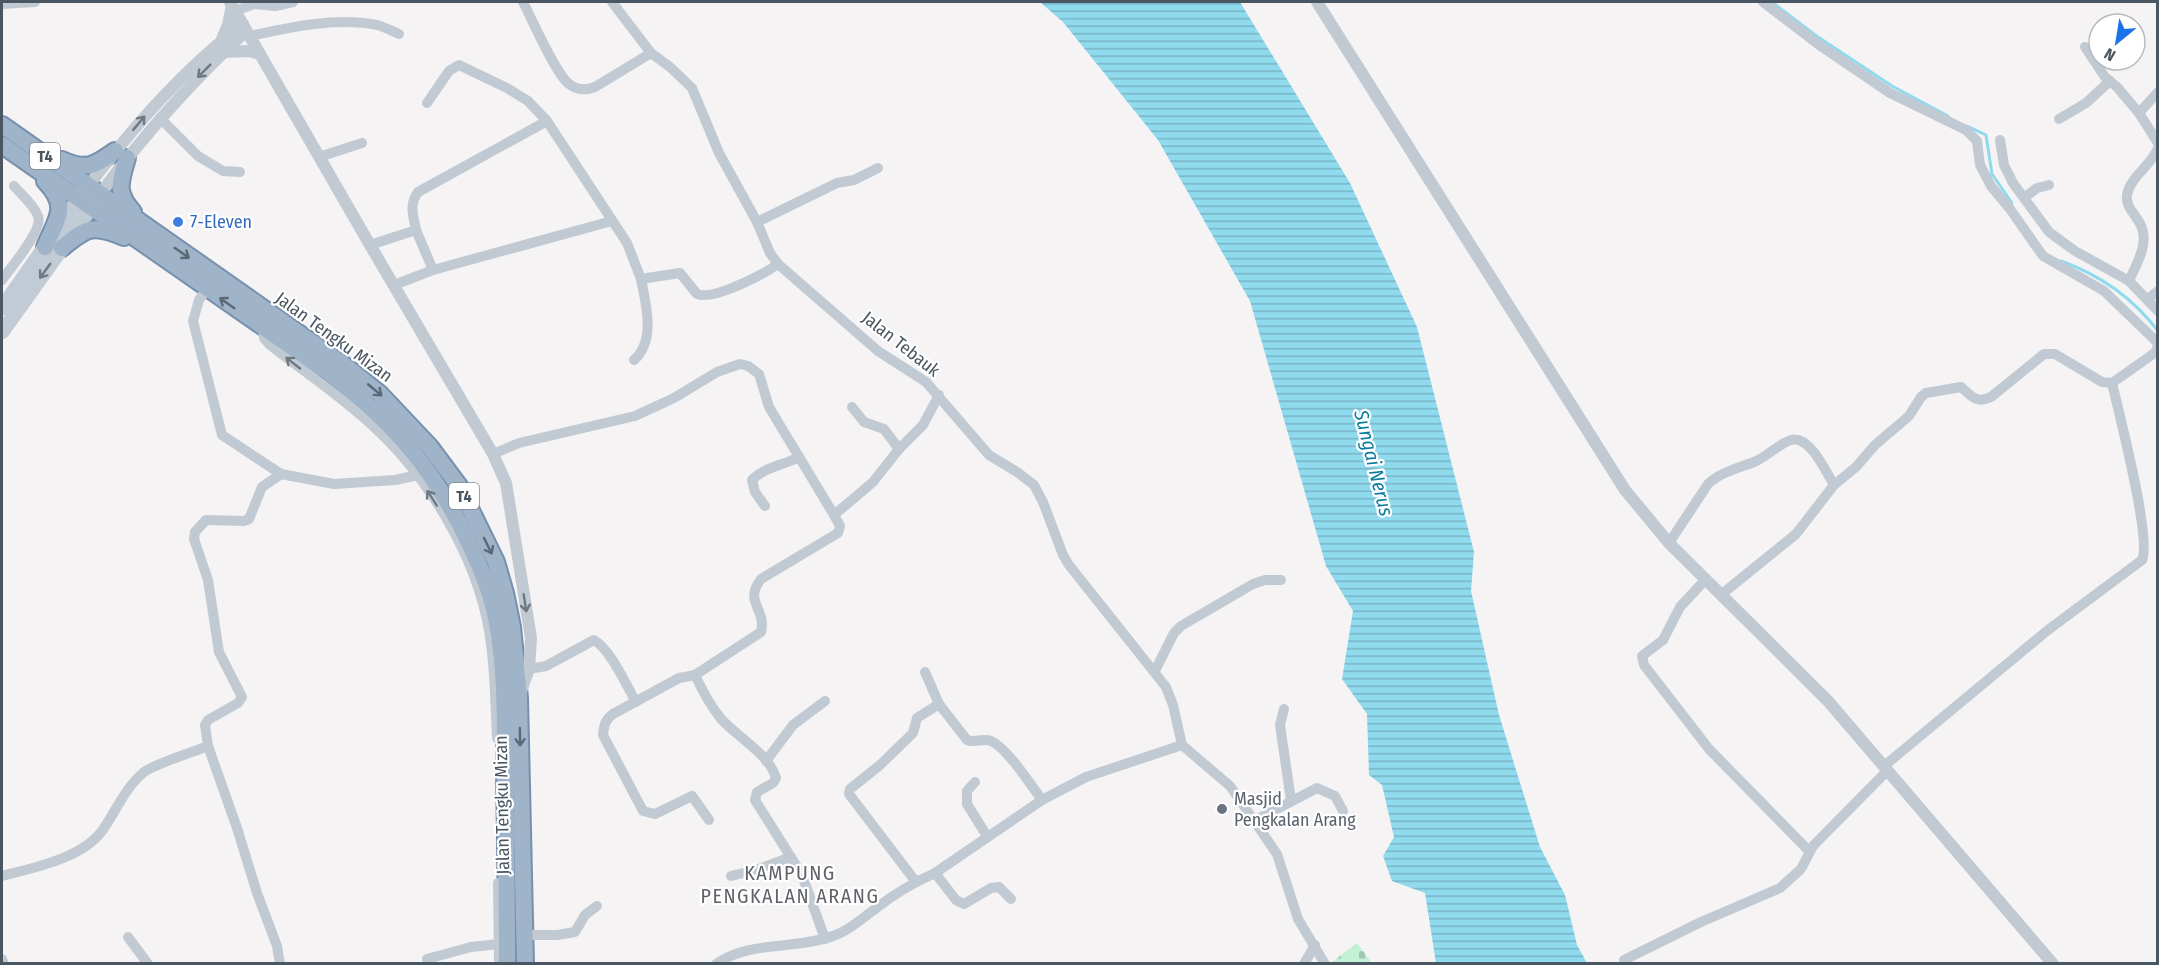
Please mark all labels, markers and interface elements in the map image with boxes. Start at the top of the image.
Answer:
north arrow [2087,12,2147,72]
text: N [2101,44,2119,65]
one-way arrow [196,63,211,78]
one-way arrow [132,115,145,131]
road number: T4 [30,143,60,169]
place label: 7-Eleven [190,211,252,233]
marker: 7-Eleven [171,215,185,229]
one-way arrow [173,247,189,259]
one-way arrow [39,263,51,279]
street label: Jalan Tengku Mizan [271,287,397,387]
one-way arrow [220,297,236,309]
street label: Jalan Tebauk [858,307,945,382]
one-way arrow [286,357,302,370]
one-way arrow [367,383,382,397]
water label: Sungai Nerus [1349,407,1399,519]
road number: T4 [449,483,479,509]
one-way arrow [426,490,438,507]
one-way arrow [483,537,495,555]
one-way arrow [520,593,531,612]
one-way arrow [514,726,526,746]
street label: Jalan Tengku Mizan [490,735,514,875]
place label: Masjid Pengkalan Arang [1234,788,1356,831]
marker: Masjid Pengkalan Arang [1215,802,1229,816]
district label: KAMPUNG PENGKALAN ARANG [701,861,879,908]

